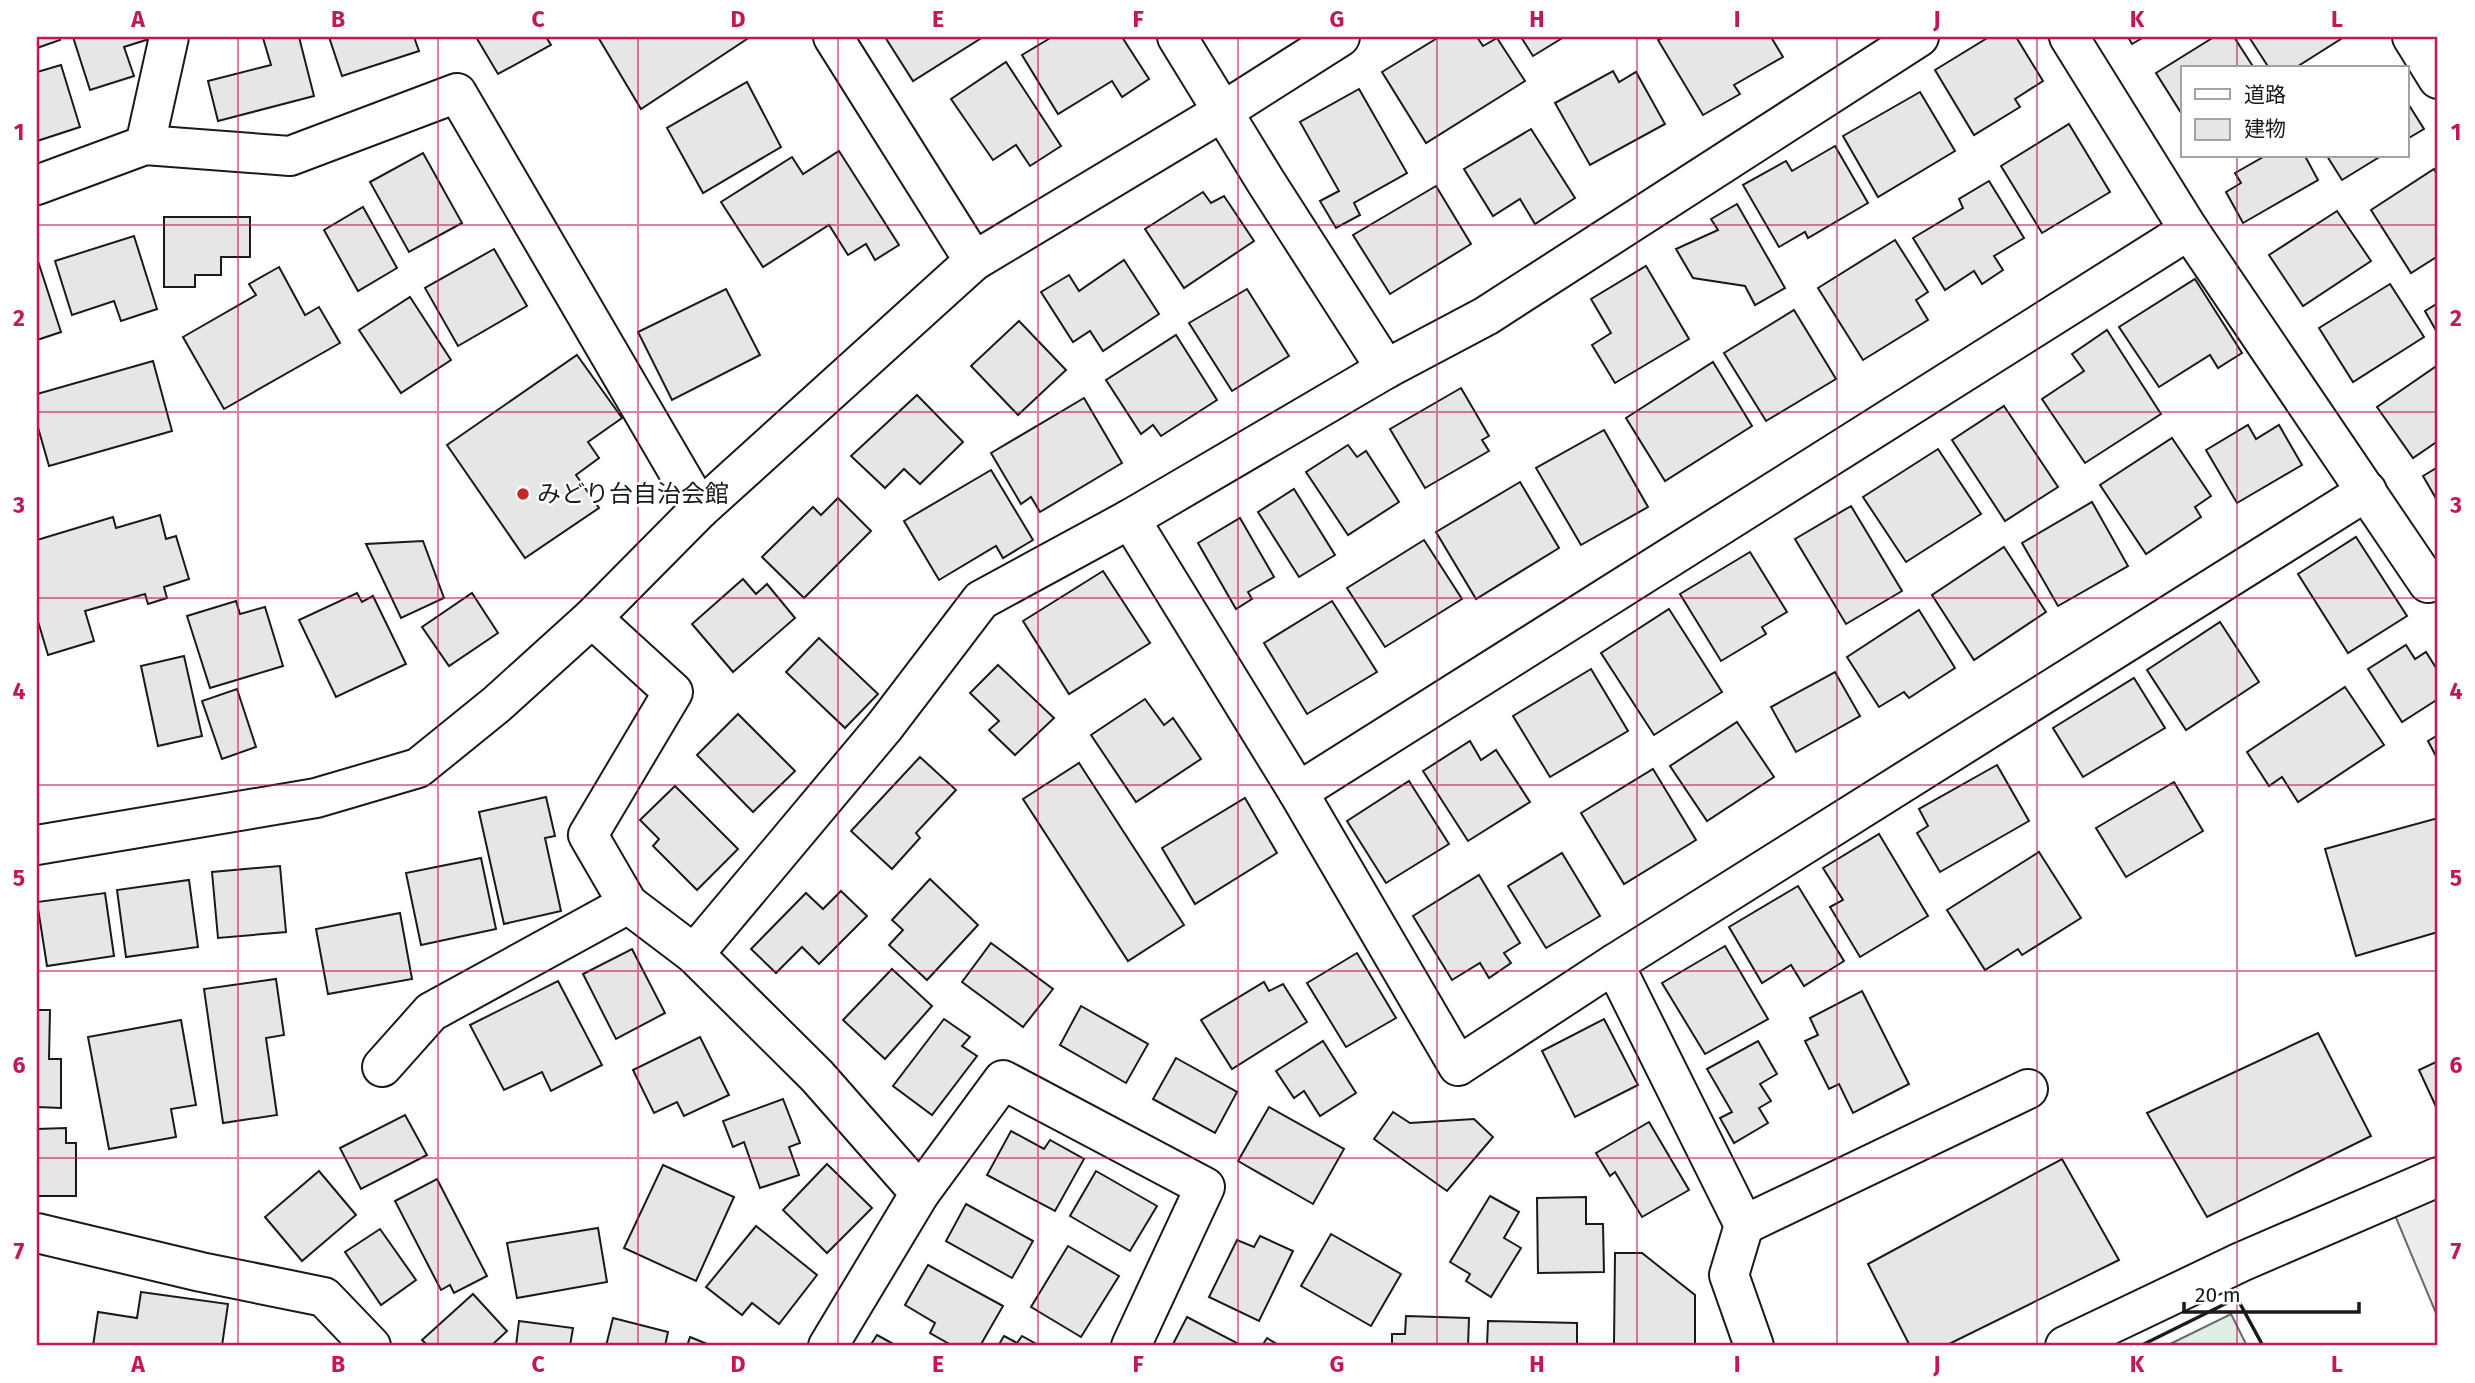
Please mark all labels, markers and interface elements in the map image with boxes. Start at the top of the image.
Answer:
text: A [130,5,145,33]
text: B [331,5,345,33]
text: C [531,5,545,33]
text: D [731,5,746,33]
text: E [932,5,944,33]
text: F [1132,5,1144,33]
text: G [1330,5,1344,33]
text: H [1529,5,1545,33]
text: I [1734,5,1740,33]
text: J [1932,5,1941,33]
text: K [2130,5,2145,33]
text: L [2331,5,2343,33]
legend [2181,66,2408,158]
text: 道路 [2244,82,2286,108]
text: 建物 [2244,116,2286,142]
text: 1 [14,118,24,146]
text: 1 [2451,118,2461,146]
text: 2 [13,304,25,332]
text: 2 [2450,304,2462,332]
place label: みどり台自治会館 [537,480,729,508]
marker: みどり台自治会館 [515,486,531,502]
text: 3 [12,491,25,519]
text: 3 [2449,491,2462,519]
text: 4 [13,677,26,705]
text: 4 [2450,677,2463,705]
text: 5 [13,864,25,892]
text: 5 [2450,864,2462,892]
text: 6 [13,1051,26,1079]
text: 6 [2450,1051,2463,1079]
text: 7 [14,1237,25,1265]
text: 7 [2451,1237,2462,1265]
scale bar [2184,1271,2360,1315]
text: 20 m [2195,1282,2241,1308]
text: A [130,1350,145,1378]
text: B [331,1350,345,1378]
text: C [531,1350,545,1378]
text: D [731,1350,746,1378]
text: E [932,1350,944,1378]
text: F [1132,1350,1144,1378]
text: G [1330,1350,1344,1378]
text: H [1529,1350,1545,1378]
text: I [1734,1350,1740,1378]
text: J [1932,1350,1941,1378]
text: K [2130,1350,2145,1378]
text: L [2331,1350,2343,1378]

